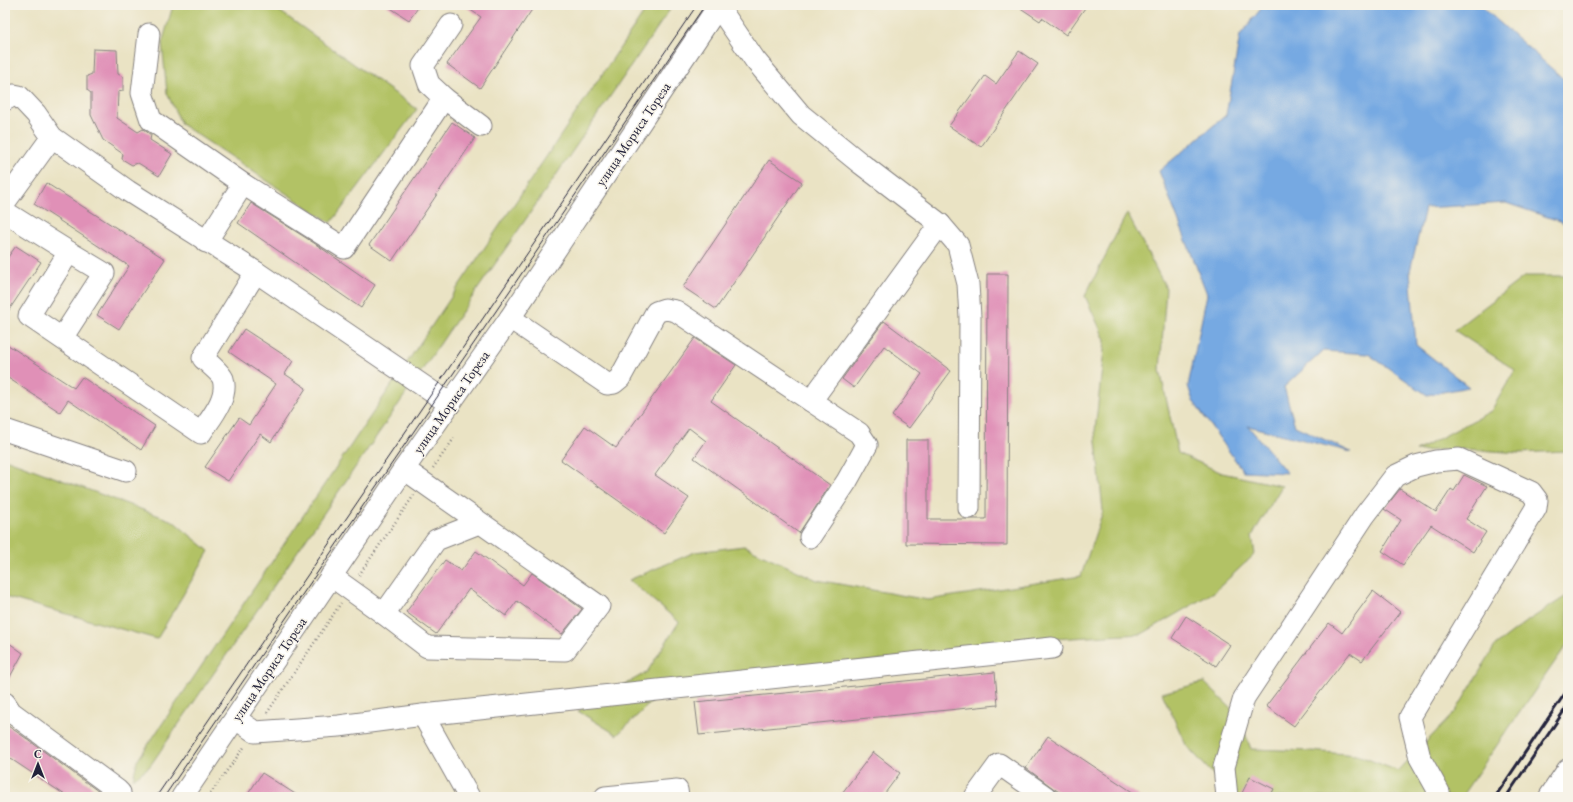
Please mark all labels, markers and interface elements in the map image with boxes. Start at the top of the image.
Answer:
street label: улица Мориса Тореза [591,78,675,190]
street label: улица Мориса Тореза [409,347,494,457]
street label: улица Мориса Тореза [227,613,311,725]
north arrow [18,744,58,784]
text: С [34,747,42,761]

